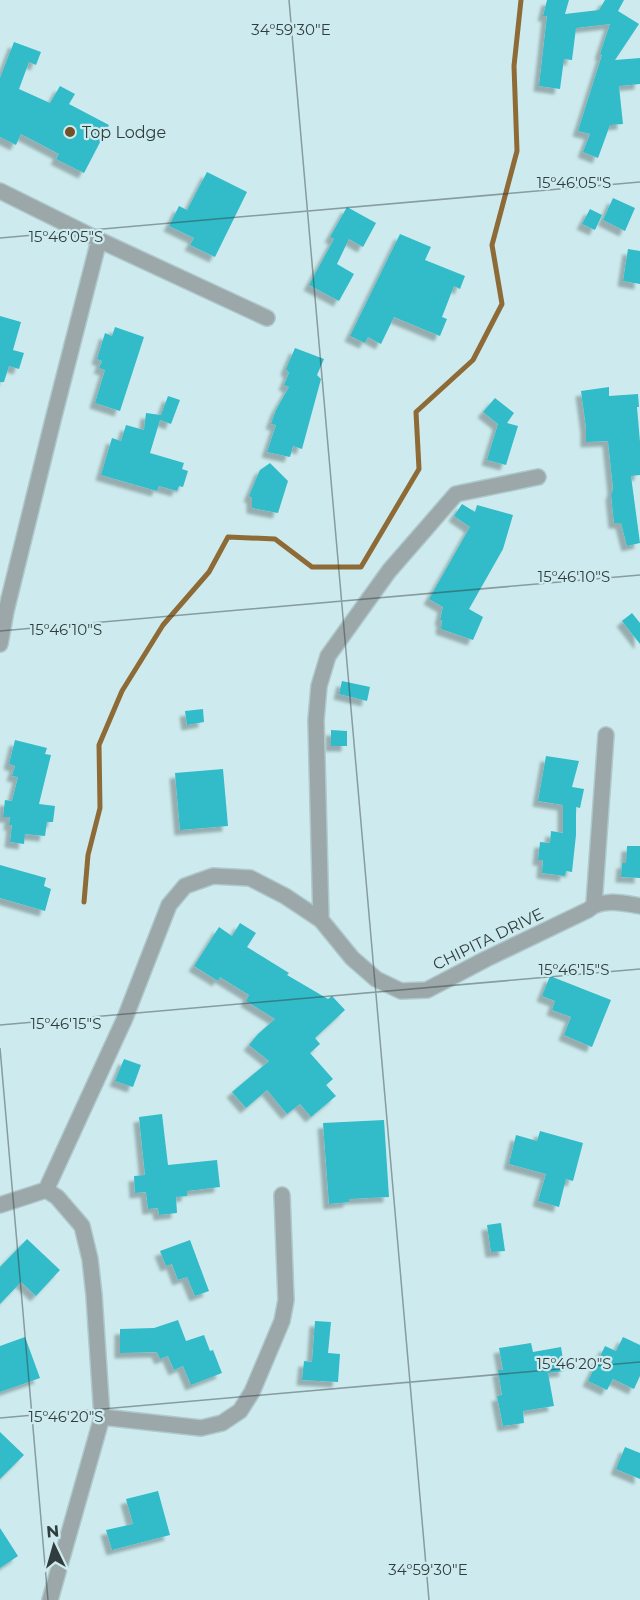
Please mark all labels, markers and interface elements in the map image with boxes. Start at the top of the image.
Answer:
text: 34°59'30"E [251,20,331,39]
place label: Top Lodge [82,123,166,142]
marker: Top Lodge [63,125,77,139]
text: 15°46'05"S [537,173,611,192]
text: 15°46'05"S [29,227,103,246]
text: 15°46'10"S [538,567,610,586]
text: 15°46'10"S [30,620,102,639]
street label: CHIPITA DRIVE [430,904,546,974]
text: 15°46'15"S [539,960,609,979]
text: 15°46'15"S [31,1014,101,1033]
text: 15°46'20"S [536,1354,612,1373]
text: 15°46'20"S [28,1407,104,1426]
north arrow [24,1516,84,1576]
text: N [45,1522,60,1542]
text: 34°59'30"E [388,1560,468,1579]

